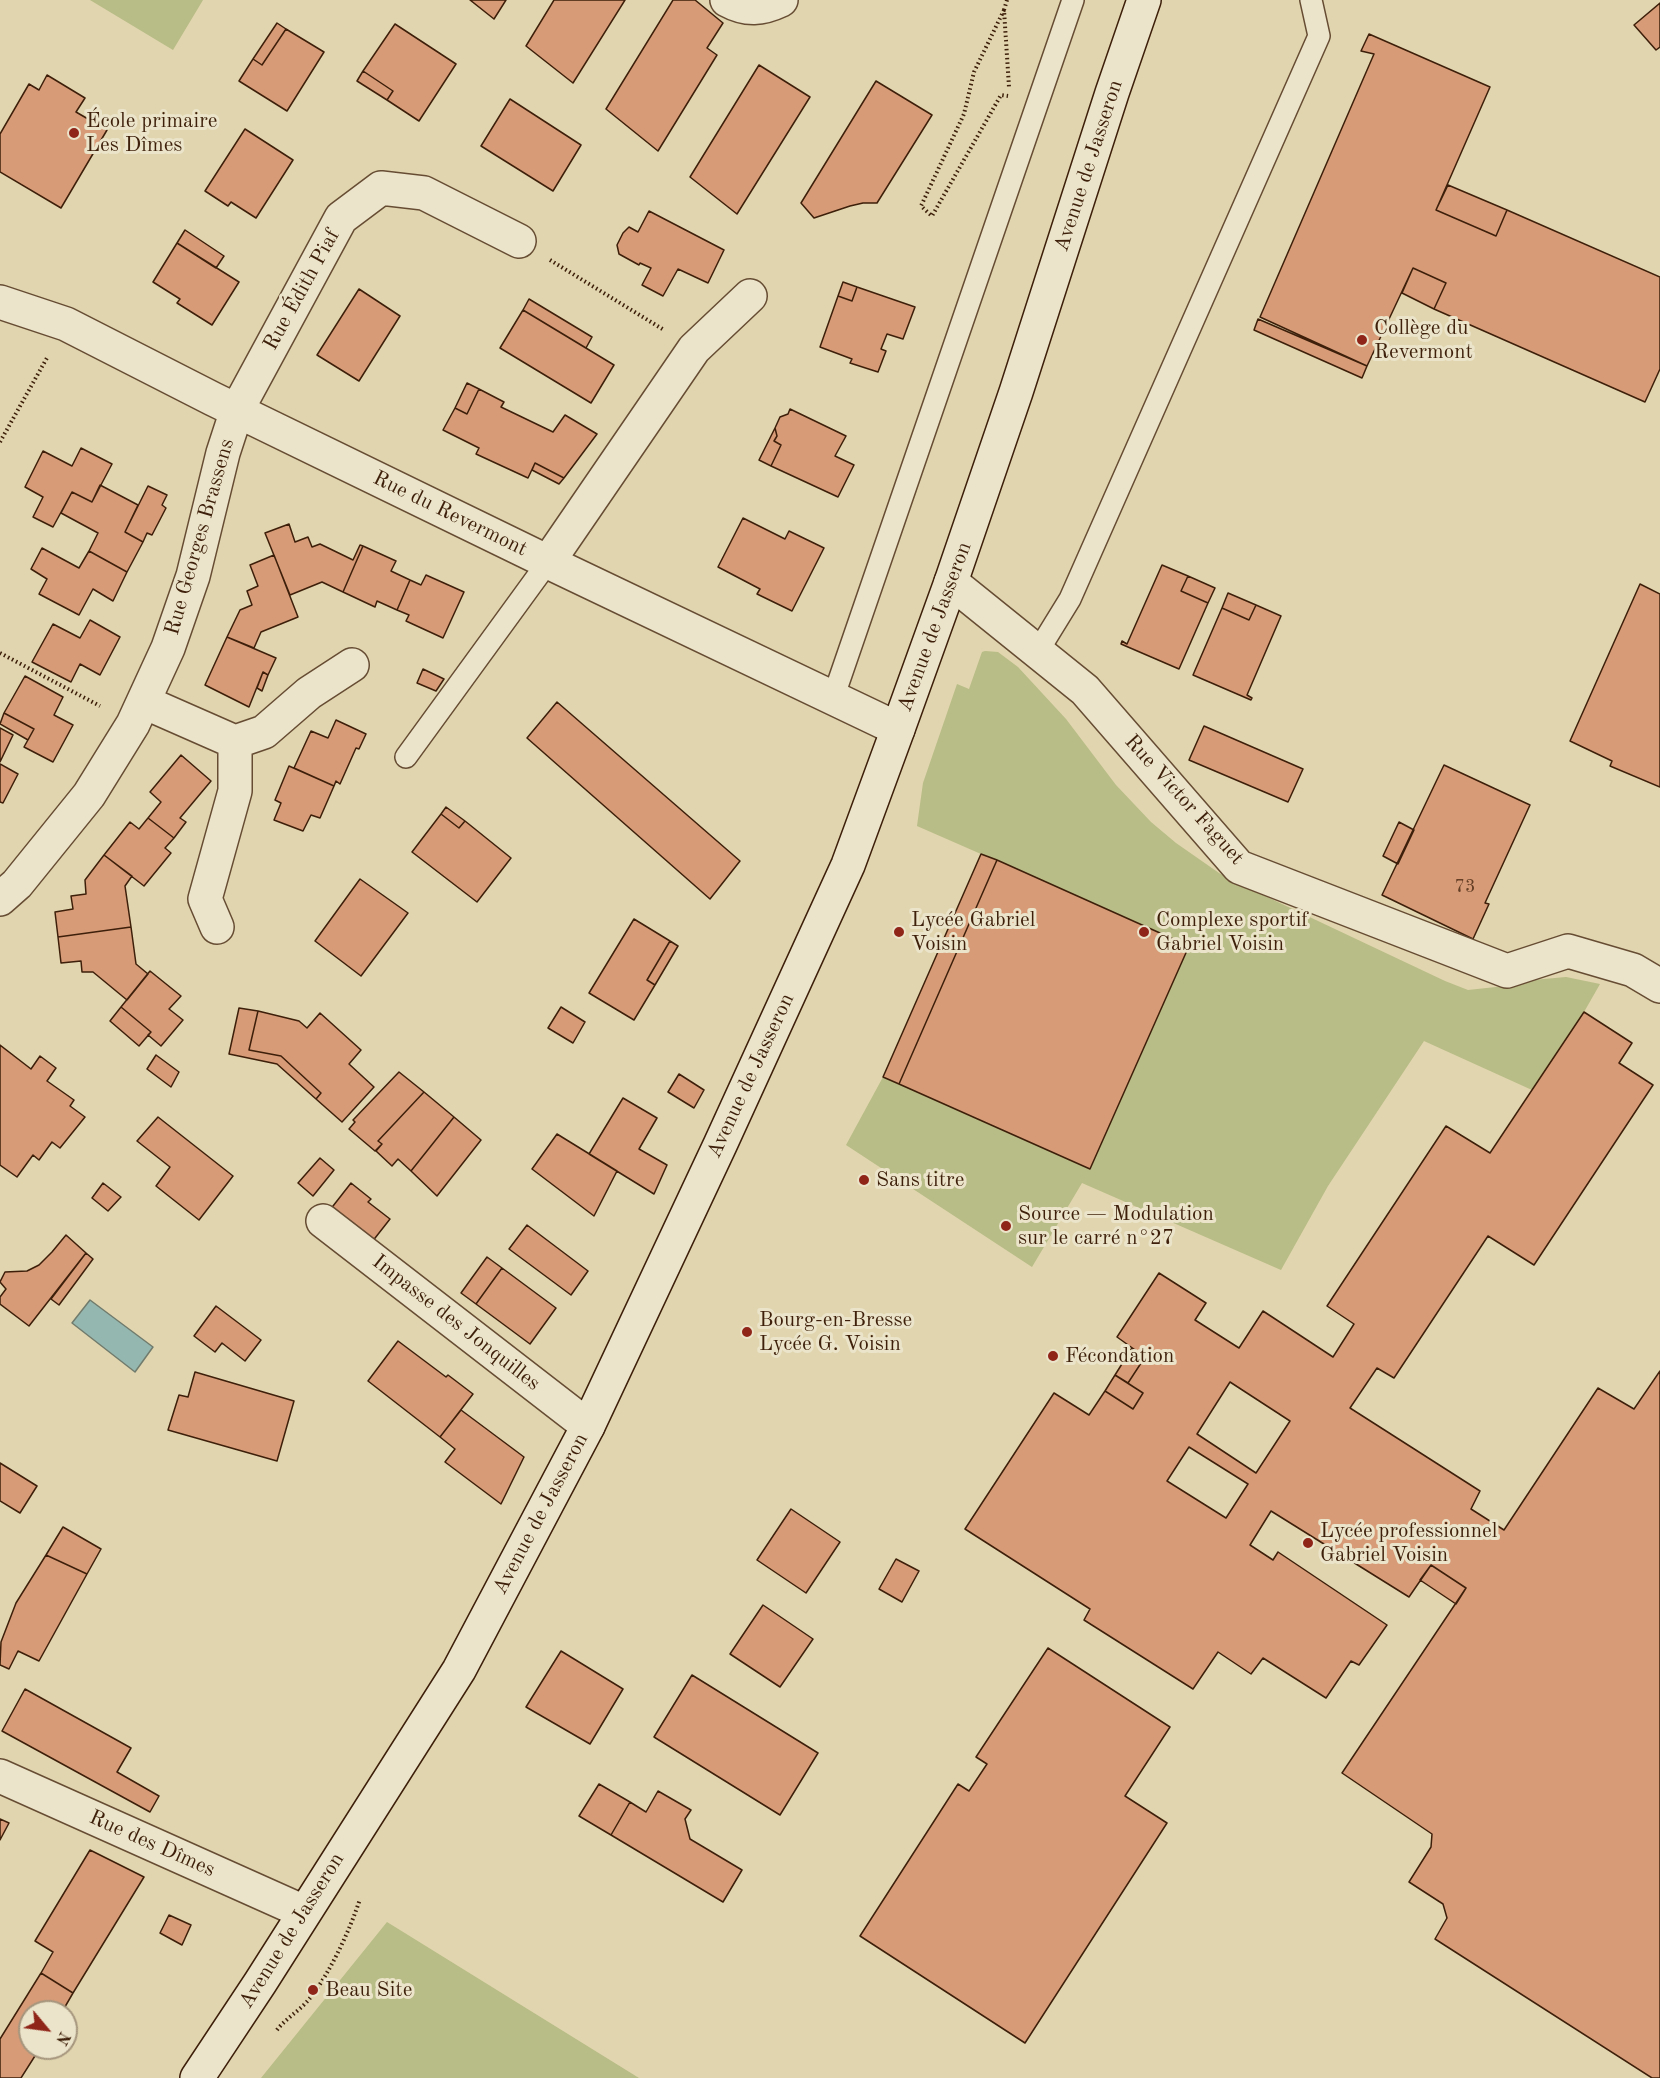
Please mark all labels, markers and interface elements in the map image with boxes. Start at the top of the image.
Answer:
street label: Avenue de Jasseron [1049,77,1129,255]
place label: École primaire Les Dîmes [86,108,217,158]
marker: École primaire Les Dîmes [67,126,81,140]
street label: Rue Édith Piaf [258,225,346,355]
place label: Collège du Revermont [1374,315,1473,365]
marker: Collège du Revermont [1355,333,1369,347]
street label: Rue Georges Brassens [160,436,240,638]
street label: Rue du Revermont [369,466,531,562]
street label: Avenue de Jasseron [893,539,977,715]
street label: Rue Victor Faguet [1119,730,1249,870]
house number: 73 [1455,876,1475,898]
place label: Lycée Gabriel Voisin [911,907,1035,957]
place label: Complexe sportif Gabriel Voisin [1156,907,1308,957]
marker: Lycée Gabriel Voisin [892,925,906,939]
marker: Complexe sportif Gabriel Voisin [1137,925,1151,939]
street label: Avenue de Jasseron [702,990,800,1162]
place label: Sans titre [876,1167,964,1193]
marker: Sans titre [857,1173,871,1187]
place label: Source — Modulation sur le carré n°27 [1018,1201,1214,1251]
marker: Source — Modulation sur le carré n°27 [999,1219,1013,1233]
street label: Impasse des Jonquilles [367,1250,545,1396]
place label: Bourg-en-Bresse Lycée G. Voisin [759,1307,912,1357]
marker: Bourg-en-Bresse Lycée G. Voisin [740,1325,754,1339]
place label: Fécondation [1065,1343,1174,1369]
marker: Fécondation [1046,1349,1060,1363]
street label: Avenue de Jasseron [488,1429,594,1599]
place label: Lycée professionnel Gabriel Voisin [1320,1518,1497,1568]
marker: Lycée professionnel Gabriel Voisin [1301,1536,1315,1550]
street label: Rue des Dîmes [85,1805,219,1883]
street label: Avenue de Jasseron [234,1848,350,2014]
place label: Beau Site [325,1977,412,2003]
marker: Beau Site [306,1983,320,1997]
north arrow [18,2000,78,2060]
text: N [52,2029,72,2047]

